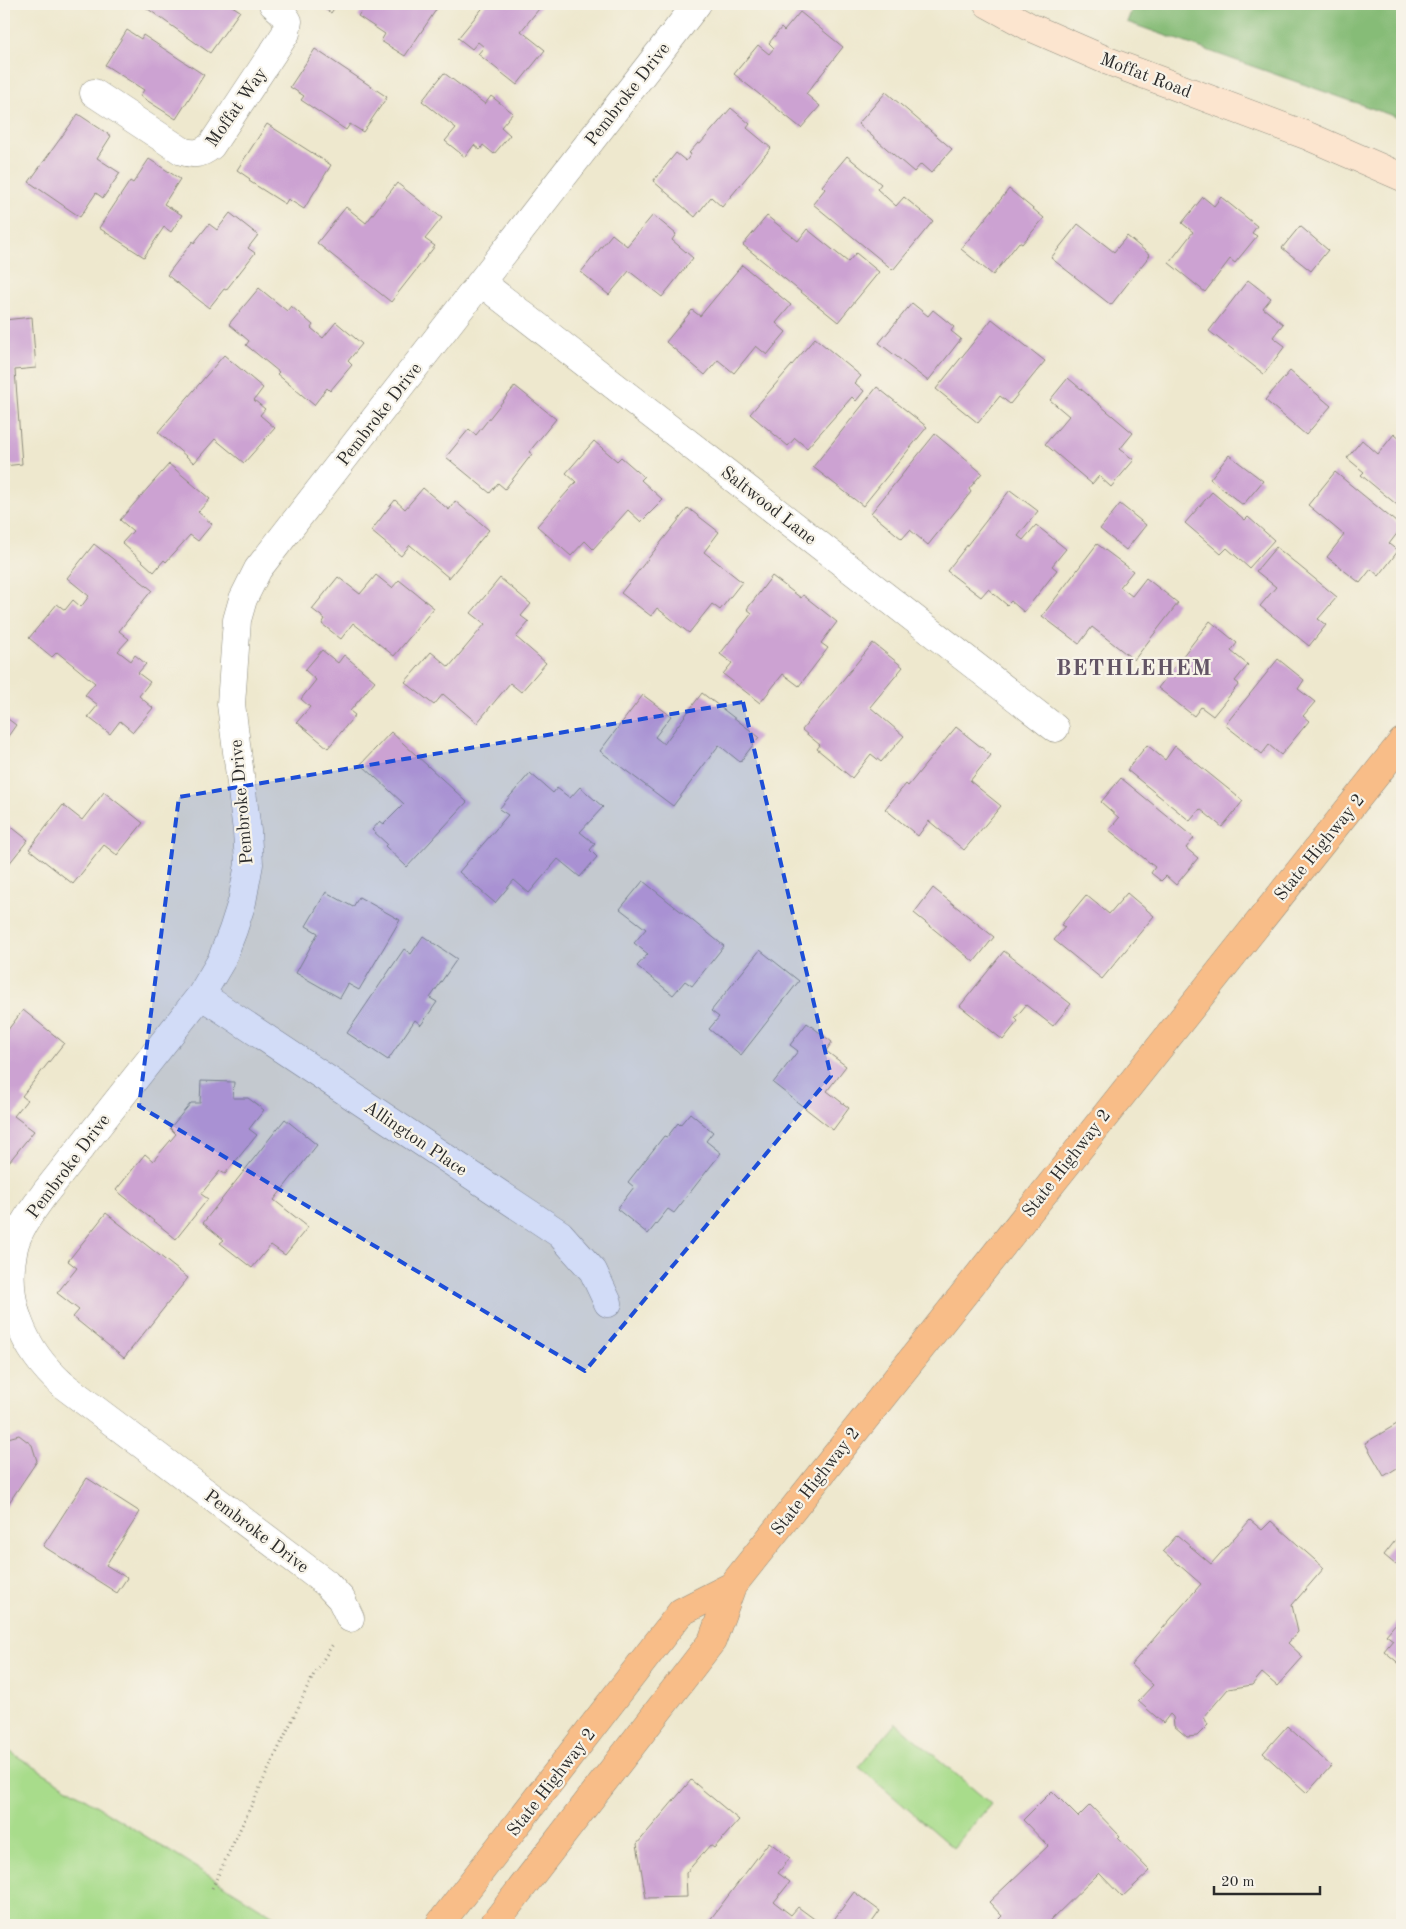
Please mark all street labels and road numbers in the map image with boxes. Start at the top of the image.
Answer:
street label: Pembroke Drive [582,40,673,150]
street label: Moffat Road [1097,50,1194,102]
street label: Moffat Way [203,64,271,150]
street label: Pembroke Drive [334,360,425,470]
street label: Saltwood Lane [717,463,819,548]
street label: Pembroke Drive [228,739,256,865]
street label: State Highway 2 [1271,791,1368,904]
street label: Allington Place [361,1098,470,1180]
street label: State Highway 2 [1019,1106,1114,1221]
street label: Pembroke Drive [24,1111,114,1222]
street label: State Highway 2 [768,1424,863,1539]
street label: Pembroke Drive [201,1487,312,1577]
street label: State Highway 2 [504,1725,599,1840]

